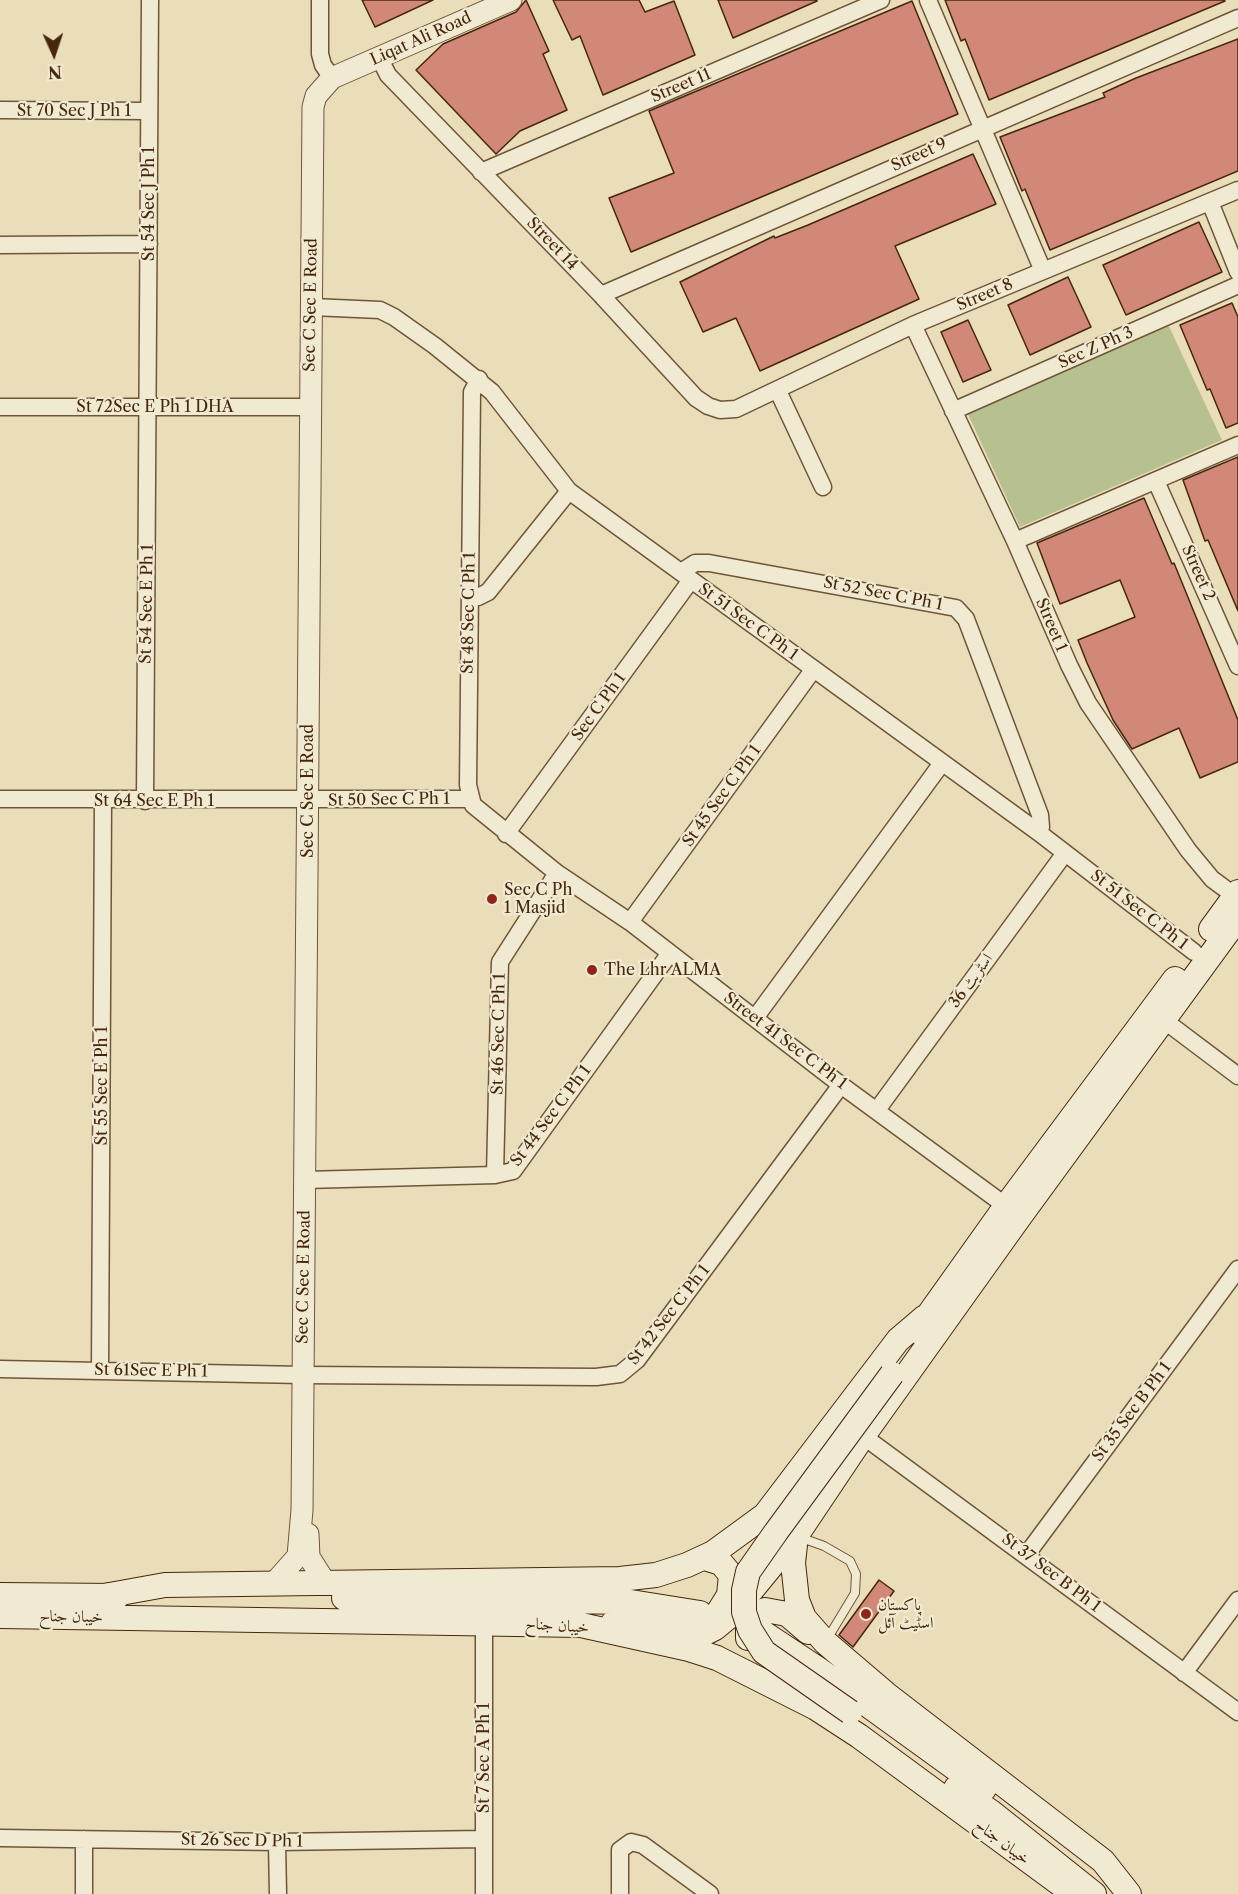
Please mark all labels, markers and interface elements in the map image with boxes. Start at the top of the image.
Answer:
street label: Liqat Ali Road [367,8,475,70]
north arrow [24,24,84,84]
text: N [47,62,62,82]
street label: Street 11 [648,65,714,107]
street label: St 70 Sec J Ph 1 [17,101,131,121]
street label: Street 9 [888,134,950,176]
street label: St 54 Sec J Ph 1 [139,147,159,261]
street label: Street 14 [522,214,582,274]
street label: Sec C Sec E Road [300,238,322,372]
street label: Street 8 [954,275,1016,315]
street label: Sec Z Ph 3 [1056,323,1136,373]
street label: St 72Sec E Ph 1 DHA [76,397,234,417]
street label: Street 2 [1177,542,1219,604]
street label: St 54 Sec E Ph 1 [136,544,158,664]
street label: St 48 Sec C Ph 1 [458,552,480,674]
street label: St 52 Sec C Ph 1 [822,573,944,615]
street label: St 51 Sec C Ph 1 [694,579,802,665]
street label: Street 1 [1031,595,1071,655]
street label: Sec C Ph 1 [568,669,630,745]
street label: Sec C Sec E Road [298,724,318,858]
street label: St 45 Sec C Ph 1 [679,741,765,851]
street label: St 50 Sec C Ph 1 [328,789,450,811]
street label: St 64 Sec E Ph 1 [94,791,214,811]
street label: St 51 Sec C Ph 1 [1086,866,1192,954]
place label: Sec C Ph 1 Masjid [504,880,572,918]
marker: Sec C Ph 1 Masjid [485,892,499,906]
street label: اسٹریٹ 36 [945,950,997,1012]
place label: The Lhr ALMA [604,960,721,980]
marker: The Lhr ALMA [585,963,599,977]
street label: St 46 Sec C Ph 1 [488,973,510,1095]
street label: Street 41 Sec C Ph 1 [720,988,850,1094]
street label: St 55 Sec E Ph 1 [92,1026,112,1146]
street label: St 44 Sec C Ph 1 [507,1062,595,1170]
street label: Sec C Sec E Road [293,1210,315,1344]
street label: St 42 Sec C Ph 1 [624,1261,714,1369]
street label: St 35 Sec B Ph 1 [1088,1359,1176,1465]
street label: St 61Sec E Ph 1 [94,1360,208,1382]
street label: St 37 Sec B Ph 1 [998,1530,1104,1616]
place label: پاکستان اسٹیٹ آئل [878,1595,934,1633]
street label: خیبان جناح [39,1607,103,1627]
marker: پاکستان اسٹیٹ آئل [859,1607,873,1621]
street label: خیبان جناح [524,1614,590,1638]
street label: St 7 Sec A Ph 1 [474,1703,494,1813]
street label: خیبان جناح [971,1815,1033,1869]
street label: St 26 Sec D Ph 1 [181,1830,303,1852]

